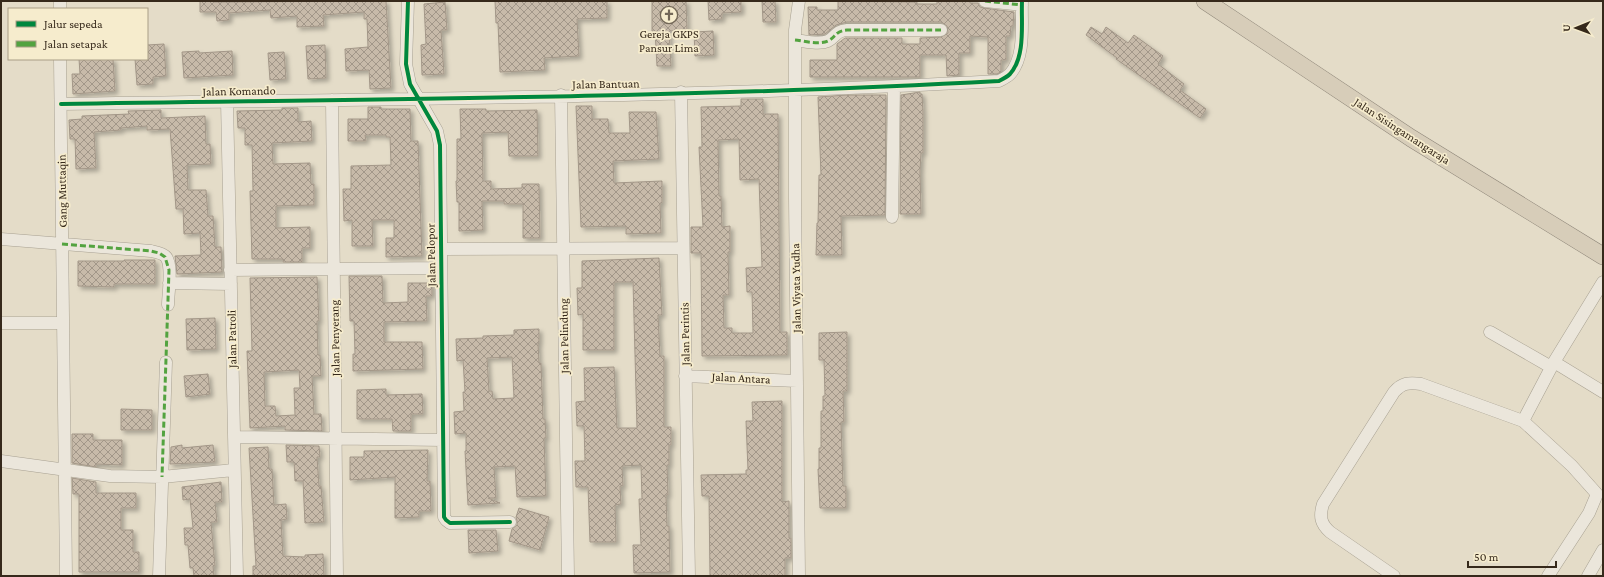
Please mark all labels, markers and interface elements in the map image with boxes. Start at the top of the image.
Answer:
church icon: Gereja GKPS Pansur Lima [659,5,679,25]
legend [8,8,148,60]
north arrow [1556,8,1596,48]
text: Jalur sepeda [43,17,103,31]
text: U [1560,24,1572,32]
place label: Gereja GKPS Pansur Lima [639,27,699,55]
text: Jalan setapak [43,37,108,51]
street label: Jalan Bantuan [571,76,640,92]
street label: Jalan Komando [201,83,276,99]
street label: Jalan Sisingamangaraja [1350,94,1453,168]
street label: Gang Muttaqin [54,154,70,228]
street label: Jalan Pelopor [423,223,439,288]
street label: Jalan Viyata Yudha [788,243,804,334]
street label: Jalan Pelindung [556,298,572,375]
street label: Jalan Penyerang [327,299,343,377]
street label: Jalan Perintis [677,302,693,367]
street label: Jalan Patroli [224,310,240,369]
street label: Jalan Antara [710,369,771,387]
scale bar [1468,543,1556,569]
text: 50 m [1474,550,1499,564]

